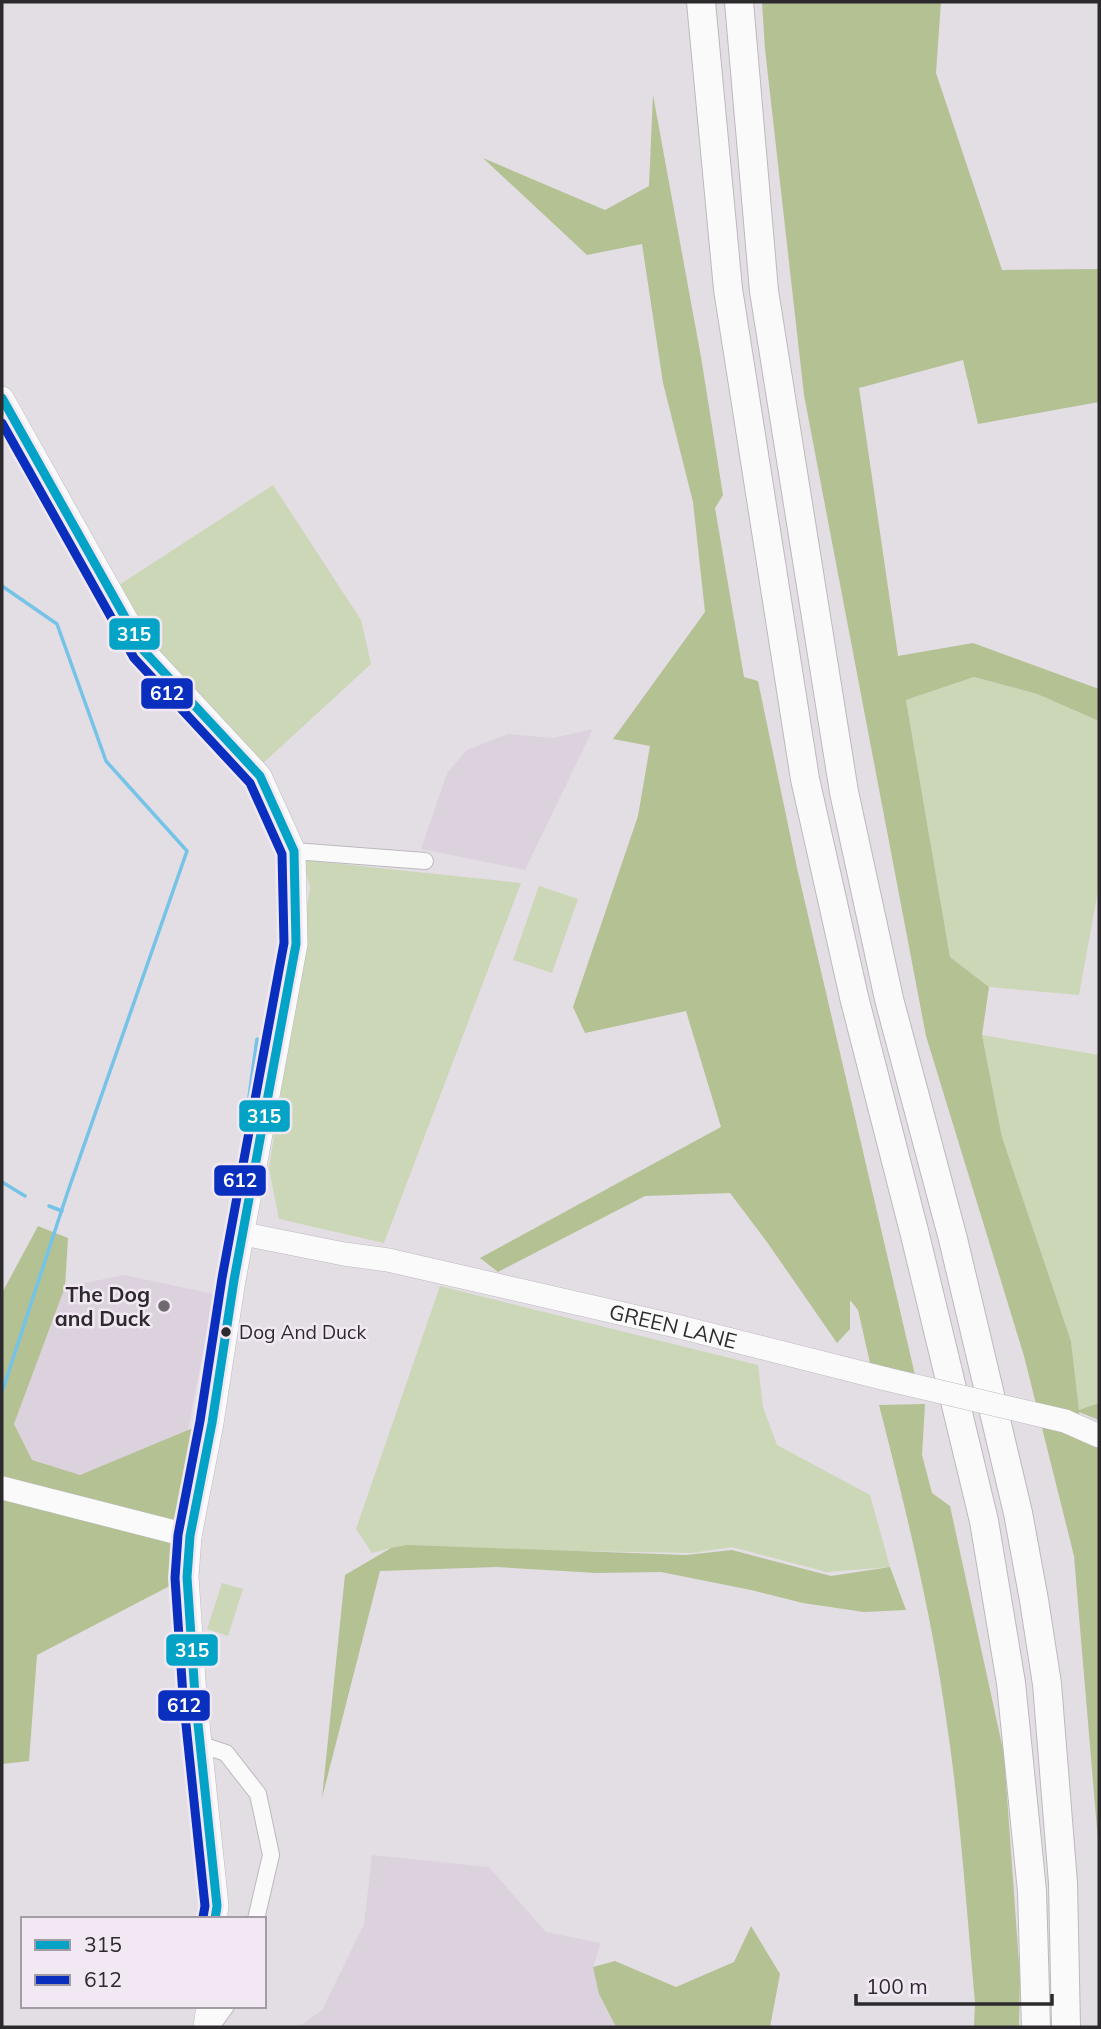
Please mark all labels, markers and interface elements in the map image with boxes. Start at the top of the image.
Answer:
line badge: 315 [108,617,161,651]
text: 315 [117,622,151,646]
line badge: 612 [140,677,194,710]
text: 612 [150,681,184,705]
line badge: 315 [238,1099,291,1133]
text: 315 [247,1104,281,1128]
line badge: 612 [213,1164,267,1197]
text: 612 [223,1168,257,1192]
place label: The Dog and Duck [55,1281,150,1331]
marker: The Dog and Duck [156,1298,172,1314]
street label: GREEN LANE [607,1298,740,1354]
place label: Dog And Duck [239,1320,366,1344]
marker: Dog And Duck [219,1325,233,1339]
line badge: 315 [165,1633,219,1667]
text: 315 [175,1638,209,1662]
line badge: 612 [157,1689,211,1722]
text: 612 [167,1693,201,1717]
legend [21,1917,266,2008]
text: 315 [84,1931,122,1957]
scale bar [856,1962,1052,2006]
text: 612 [84,1966,122,1992]
text: 100 m [866,1973,928,1999]

